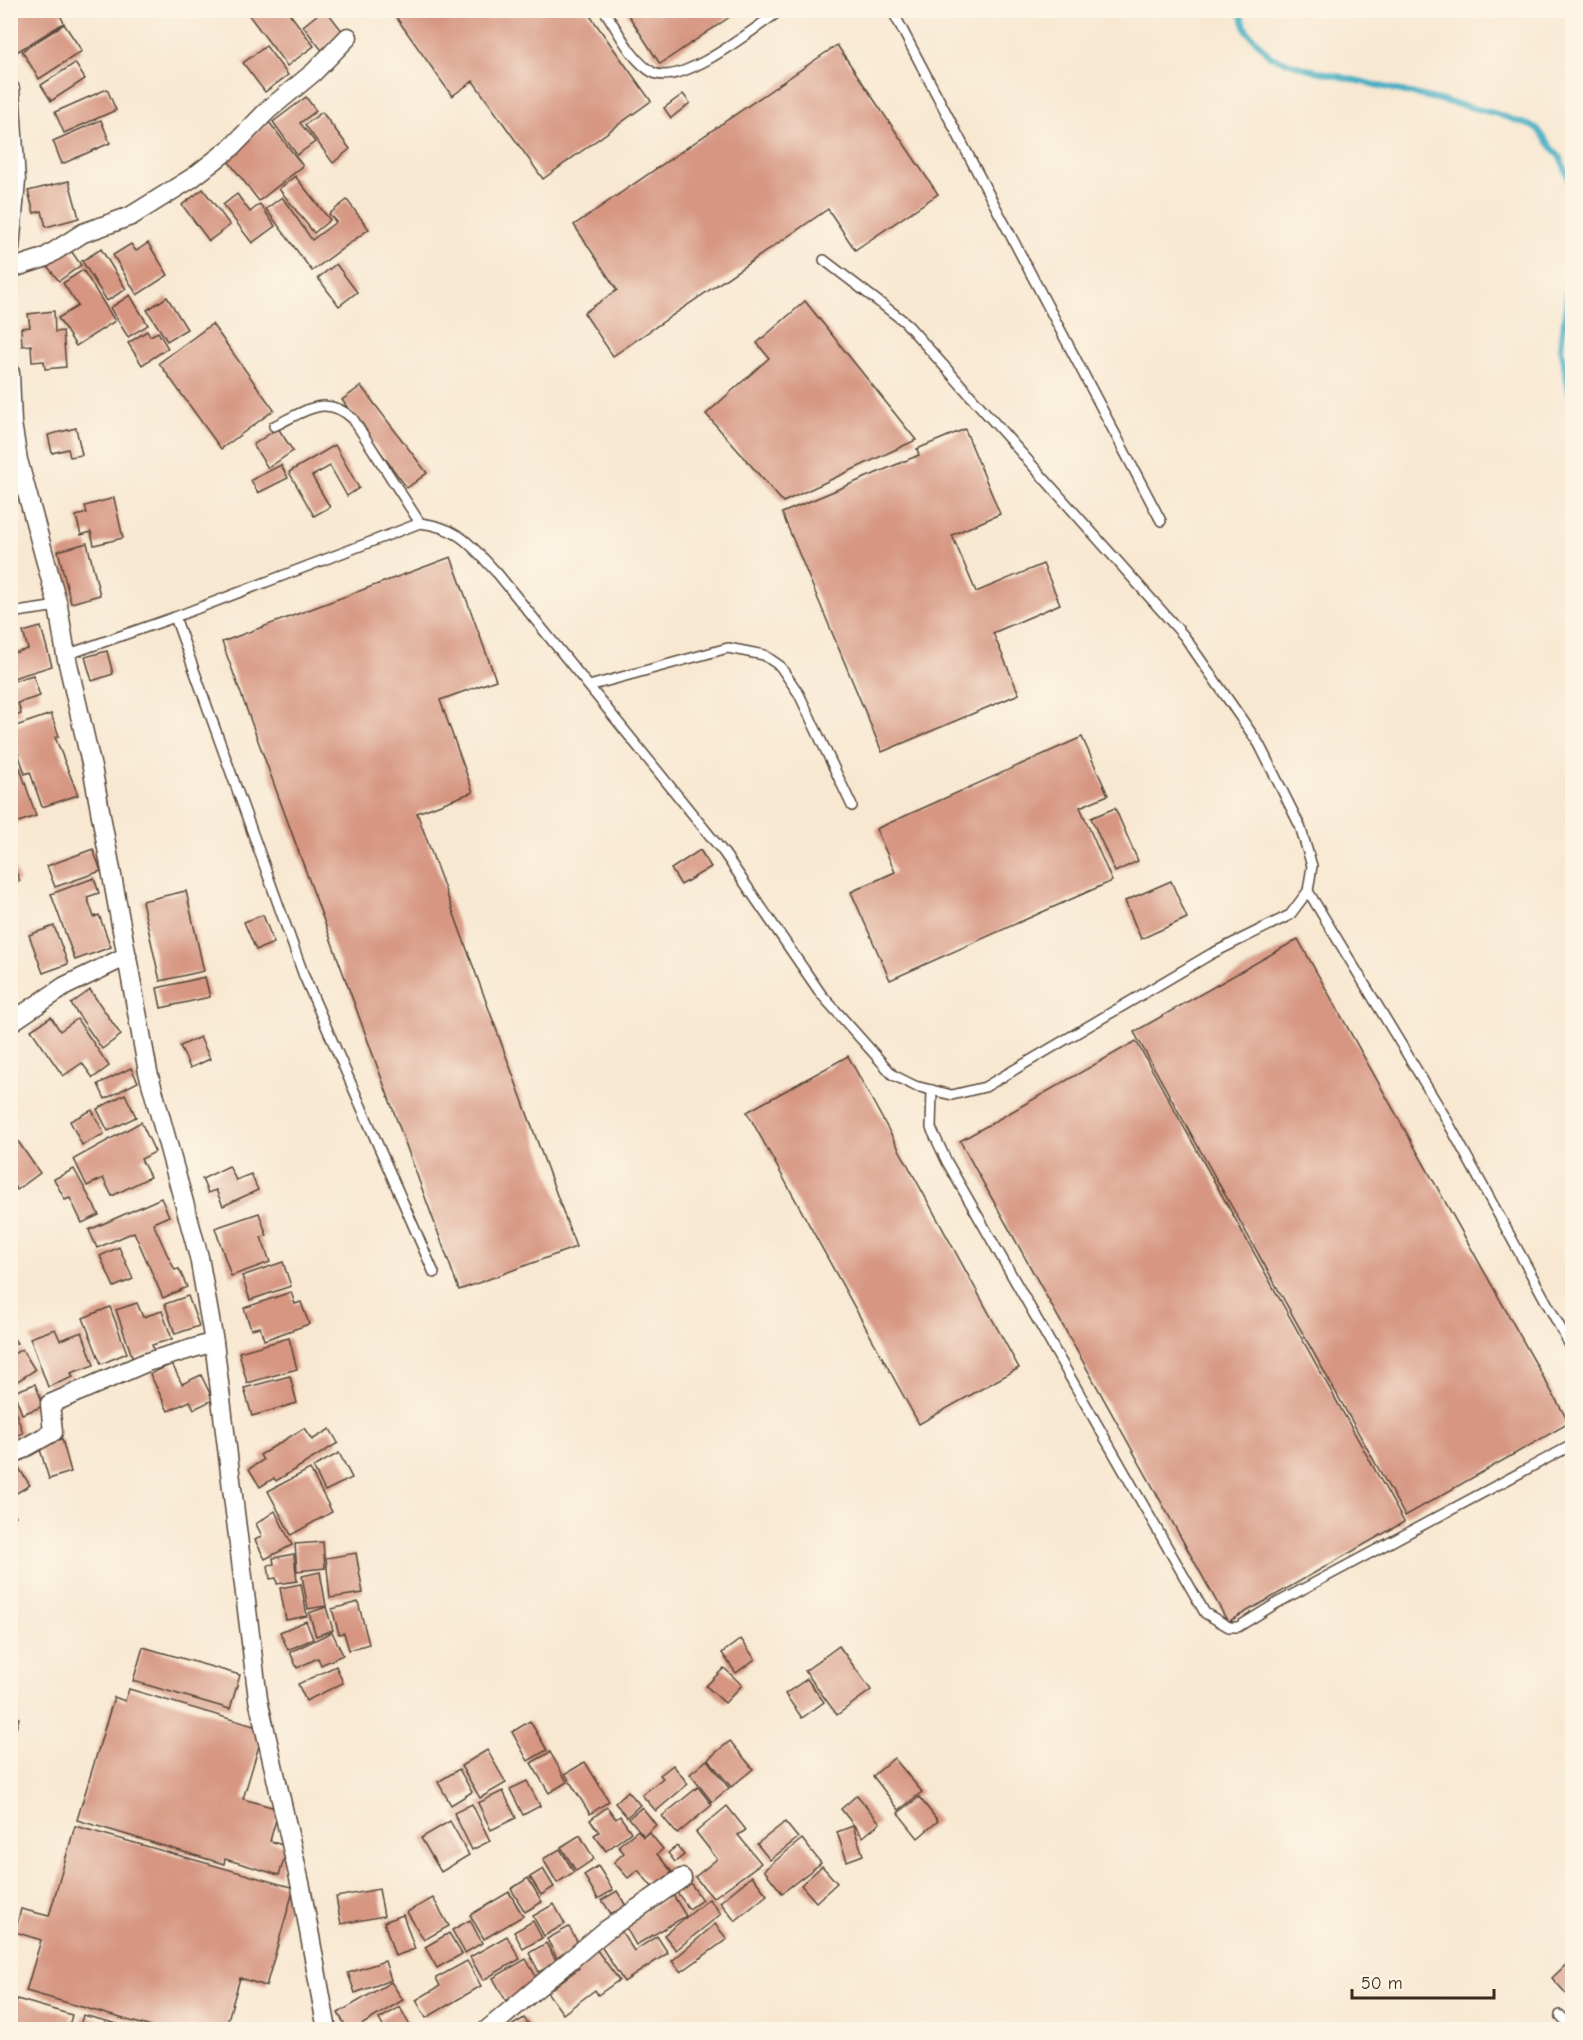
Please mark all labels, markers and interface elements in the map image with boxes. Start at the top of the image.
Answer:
scale bar [1352,1962,1494,2000]
text: 50 m [1361,1973,1403,1994]

